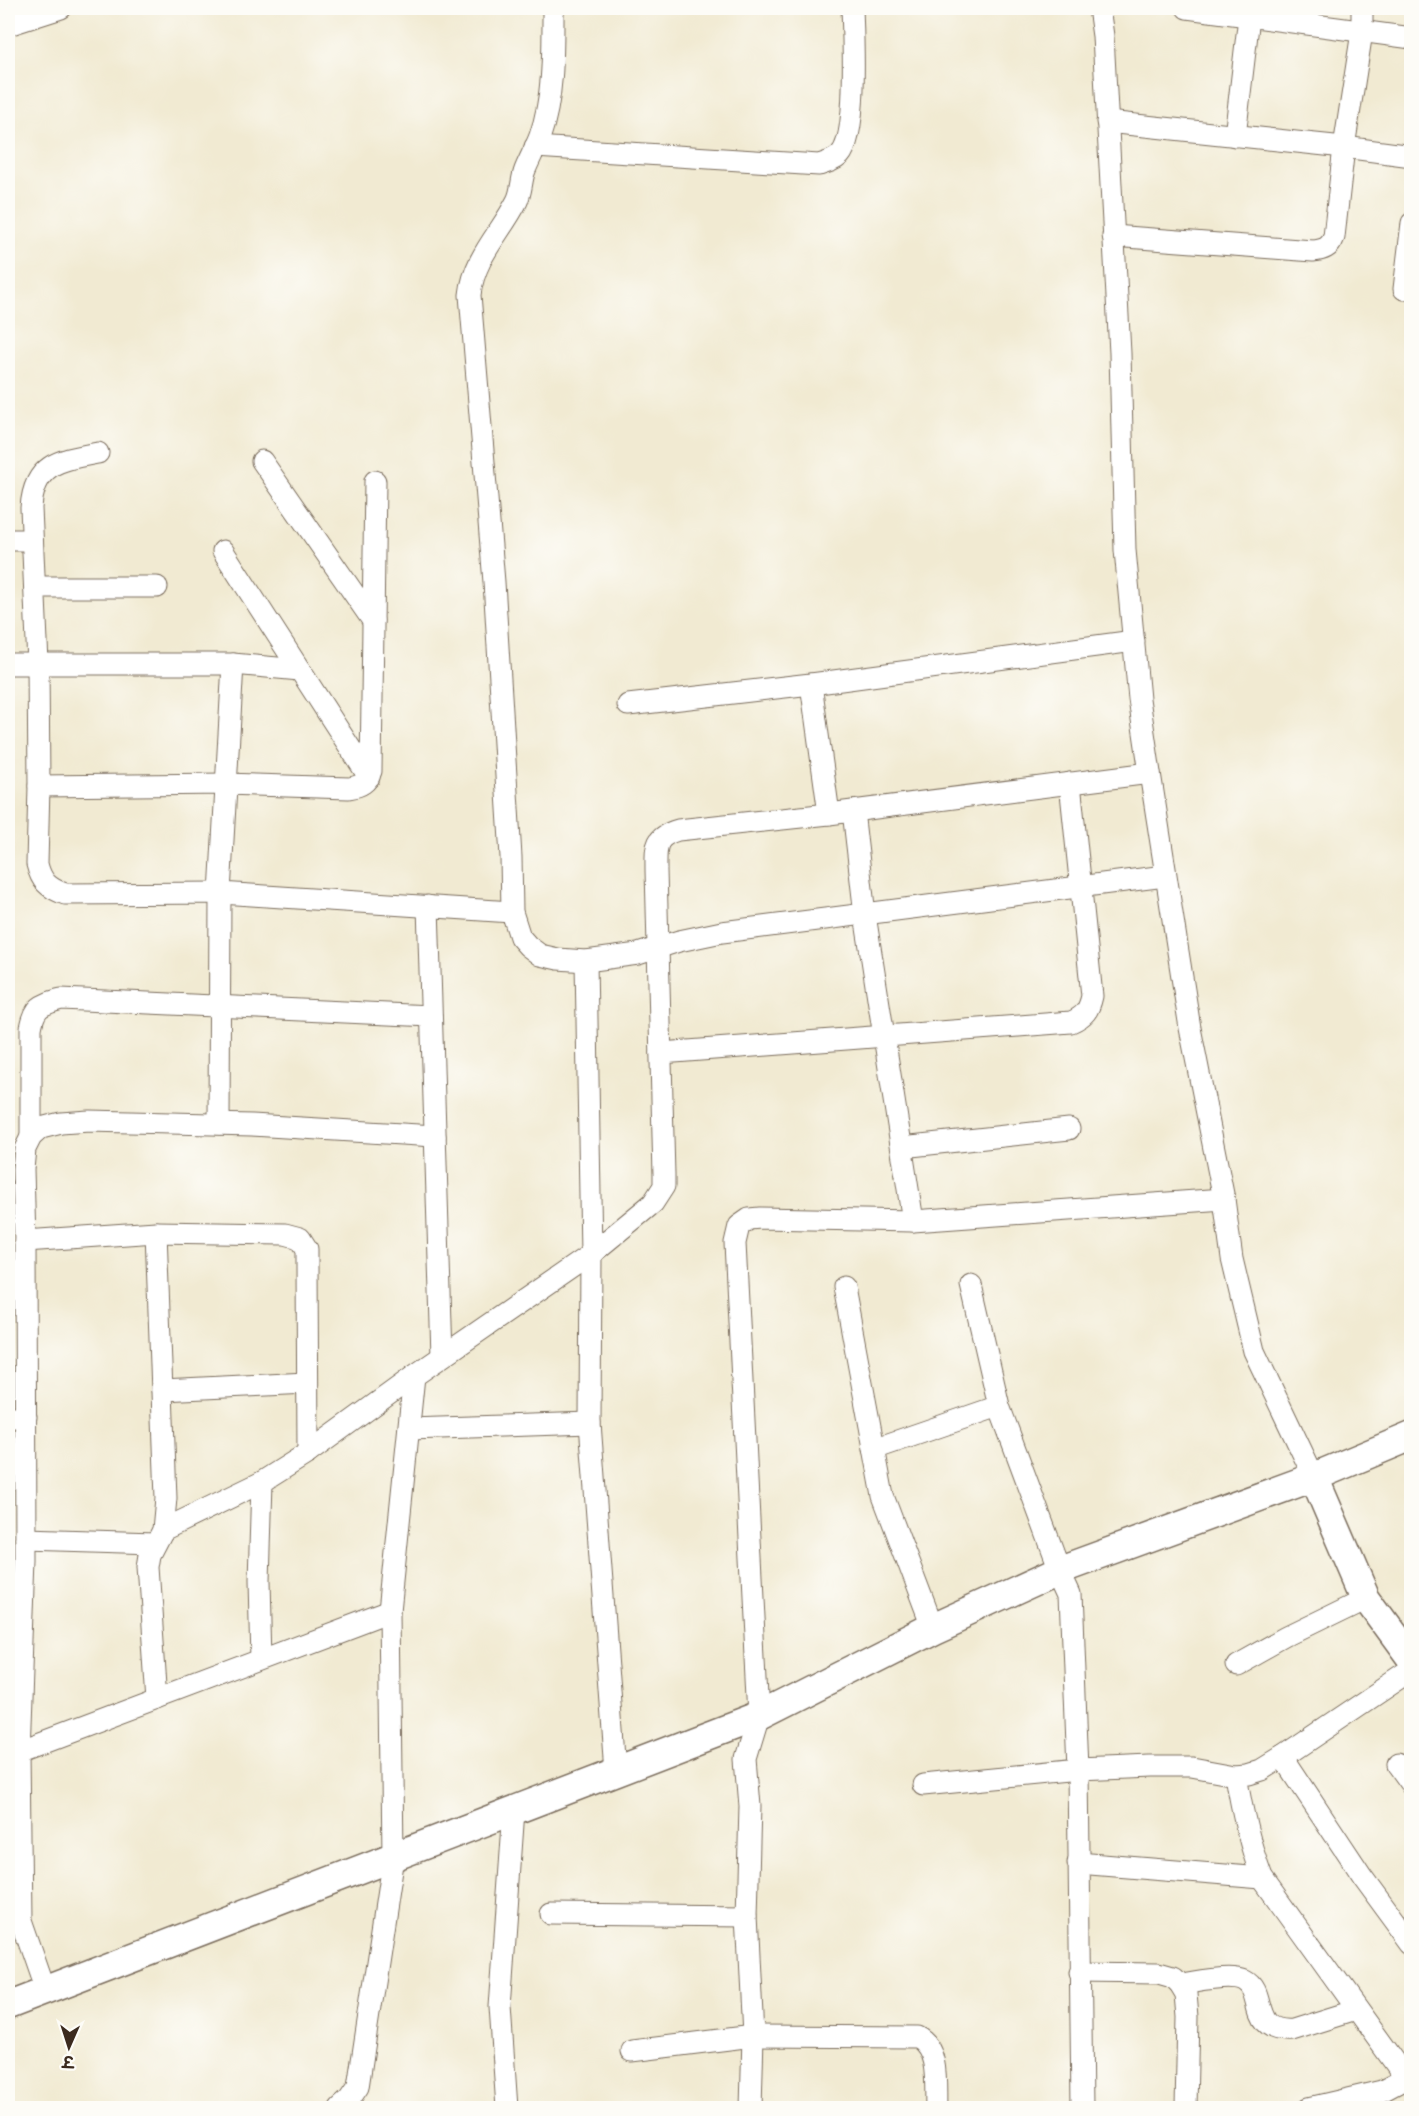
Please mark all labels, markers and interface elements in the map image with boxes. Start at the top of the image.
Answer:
north arrow [39,2017,99,2077]
text: उ [61,2048,76,2072]

